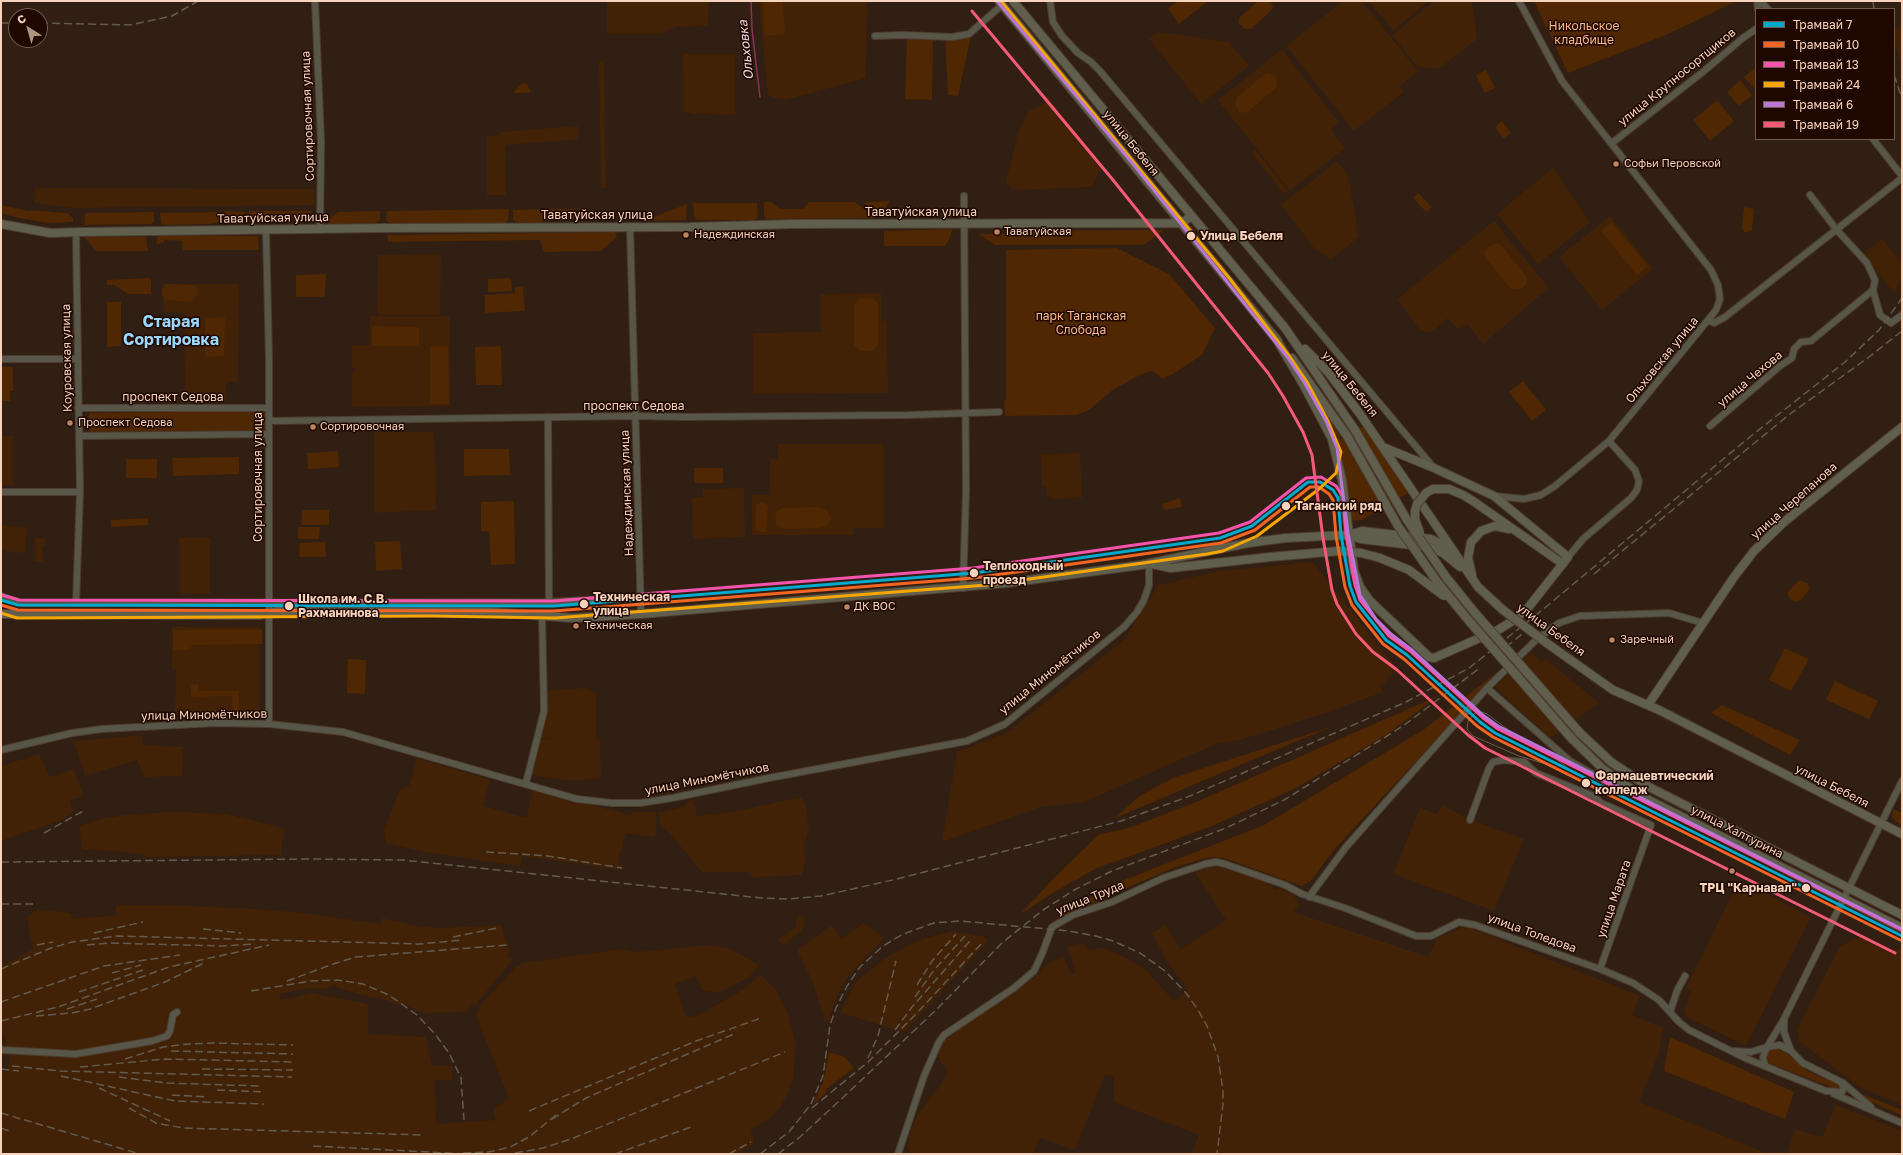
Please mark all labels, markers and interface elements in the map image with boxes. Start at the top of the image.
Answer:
north arrow [8,8,48,48]
legend [1755,8,1895,140]
text: С [14,11,28,26]
text: Трамвай 7 [1793,17,1852,32]
water label: Ольховка [735,19,757,81]
park label: Никольское кладбище [1549,19,1619,47]
street label: улица Крупносортщиков [1615,25,1739,129]
text: Трамвай 10 [1793,37,1859,52]
street label: Сортировочная улица [299,51,317,181]
text: Трамвай 13 [1793,57,1859,72]
text: Трамвай 24 [1793,77,1860,92]
text: Трамвай 6 [1793,97,1853,112]
street label: улица Бебеля [1100,107,1162,179]
text: Трамвай 19 [1793,117,1859,132]
place label: Софьи Перовской [1624,157,1721,171]
marker: Софьи Перовской [1611,159,1621,169]
street label: Таватуйская улица [865,205,977,219]
street label: Таватуйская улица [541,208,653,222]
street label: Таватуйская улица [217,210,329,226]
place label: Таватуйская [1004,225,1072,239]
marker: Таватуйская [992,227,1002,237]
place label: Надеждинская [694,228,775,242]
place label: Улица Бебеля [1200,229,1283,243]
marker: Надеждинская [681,230,691,240]
marker: Улица Бебеля [1185,230,1197,242]
street label: Коуровская улица [59,304,75,412]
park label: парк Таганская Слобода [1036,309,1126,337]
district label: Старая Сортировка [123,312,219,350]
street label: Ольховская улица [1623,314,1701,406]
street label: улица Бебеля [1319,348,1381,420]
street label: улица Чехова [1715,348,1785,410]
street label: проспект Седова [122,390,224,404]
street label: проспект Седова [583,399,685,413]
street label: Сортировочная улица [251,412,265,542]
place label: Проспект Седова [78,416,172,430]
marker: Проспект Седова [65,418,75,428]
place label: Сортировочная [320,420,404,434]
marker: Сортировочная [308,422,318,432]
street label: Надеждинская улица [618,429,636,557]
street label: улица Черепанова [1748,460,1840,542]
place label: Таганский ряд [1295,499,1382,513]
marker: Таганский ряд [1280,500,1292,512]
place label: Теплоходный проезд [983,559,1063,587]
marker: Теплоходный проезд [968,567,980,579]
place label: Техническая улица [593,590,670,618]
place label: Школа им. С.В. Рахманинова [298,592,388,620]
marker: Техническая улица [578,598,590,610]
marker: Школа им. С.В. Рахманинова [283,600,295,612]
place label: ДК ВОС [854,600,895,614]
street label: улица Бебеля [1514,600,1588,660]
marker: ДК ВОС [842,602,852,612]
place label: Техническая [584,619,653,633]
marker: Техническая [571,621,581,631]
street label: улица Миномётчиков [996,627,1104,717]
place label: Заречный [1620,633,1674,647]
marker: Заречный [1607,635,1617,645]
street label: улица Миномётчиков [141,707,267,723]
street label: улица Миномётчиков [644,760,770,798]
street label: улица Бебеля [1793,761,1871,811]
place label: Фармацевтический колледж [1595,769,1714,797]
marker: Фармацевтический колледж [1580,777,1592,789]
street label: улица Халтурина [1689,803,1785,861]
street label: улица Марата [1594,858,1634,940]
unlabelled marker [1727,866,1737,876]
street label: улица Труда [1054,878,1126,918]
place label: ТРЦ "Карнавал" [1699,881,1797,895]
marker: ТРЦ "Карнавал" [1800,882,1812,894]
street label: улица Толедова [1486,910,1578,956]

